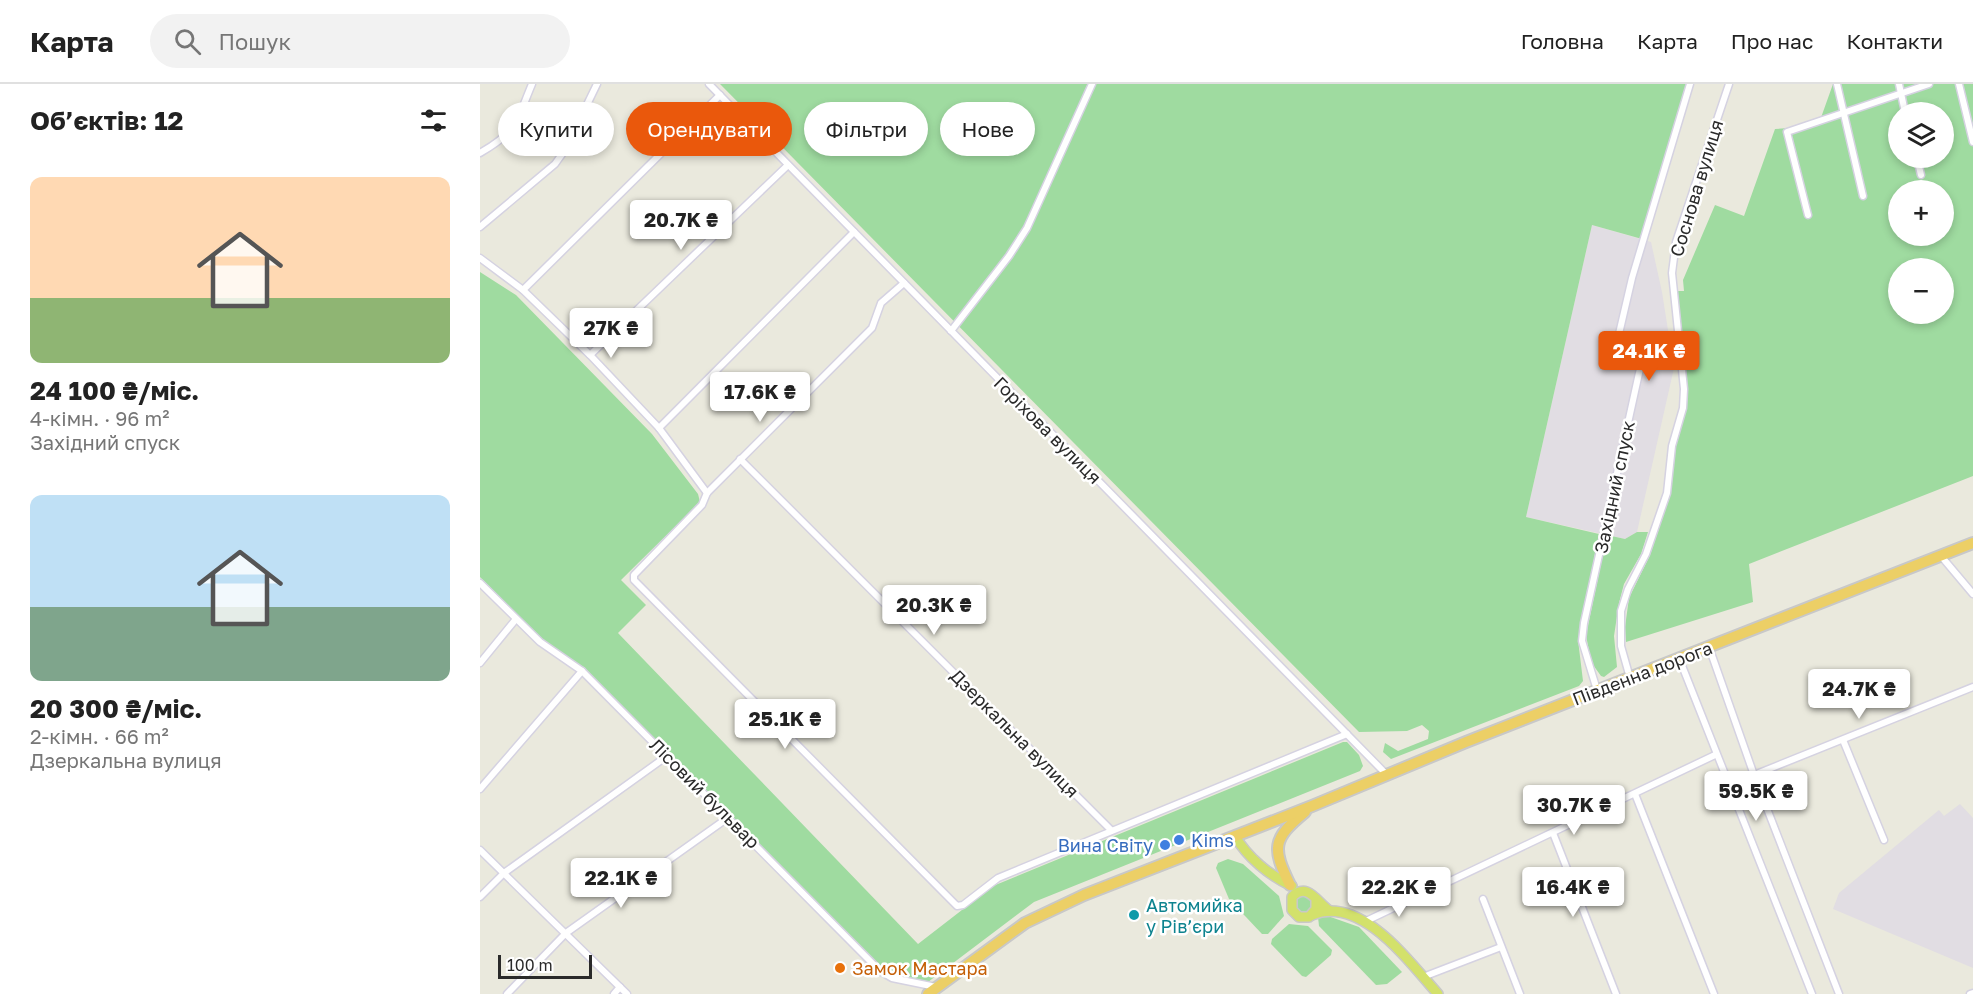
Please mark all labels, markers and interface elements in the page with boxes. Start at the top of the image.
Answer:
search box [150,14,570,68]
text: Карта [30,25,114,58]
icon: search [171,25,204,58]
text: Пошук [219,28,291,55]
text: Головна [1521,28,1604,54]
text: Карта [1637,28,1698,54]
text: Про нас [1731,28,1813,54]
text: Контакти [1846,28,1943,54]
chip: Купити [498,102,614,156]
chip: Орендувати [626,102,792,156]
chip: Фільтри [804,102,928,156]
chip: Нове [940,102,1035,156]
map controls [1888,102,1954,324]
button: layers [1888,102,1954,168]
icon: filters [417,104,450,137]
text: Об’єктів: 12 [30,105,183,136]
street label: Соснова вулиця [1665,117,1727,259]
button: + [1888,180,1954,246]
pin: 20.7K ₴ [626,200,736,251]
text: 20.7K ₴ [644,207,718,231]
icon: home [186,216,294,324]
button: − [1888,258,1954,324]
pin: 27K ₴ [569,308,653,359]
text: 27K ₴ [584,315,638,339]
pin: 24.1K ₴ [1594,331,1704,382]
text: 24.1K ₴ [1612,338,1686,362]
pin: 17.6K ₴ [705,372,815,423]
street label: Горіхова вулиця [990,372,1106,488]
text: 24 100 ₴/міс. [30,375,199,406]
text: 17.6K ₴ [724,379,796,403]
text: 4-кімн. · 96 m² [30,406,169,430]
street label: Західний спуск [1589,419,1639,555]
text: Західний спуск [30,430,180,454]
icon: home [186,534,294,642]
pin: 20.3K ₴ [879,585,989,636]
text: 20.3K ₴ [896,592,972,616]
street label: Південна дорога [1569,636,1715,710]
street label: Дзеркальна вулиця [946,664,1084,802]
pin: 24.7K ₴ [1804,669,1914,720]
text: 24.7K ₴ [1822,676,1896,700]
text: 20 300 ₴/міс. [30,693,202,724]
pin: 25.1K ₴ [730,699,840,750]
text: 25.1K ₴ [749,706,821,730]
text: 2-кімн. · 66 m² [30,724,169,748]
street label: Лісовий бульвар [645,733,765,853]
text: Дзеркальна вулиця [30,748,222,772]
pin: 59.5K ₴ [1701,771,1811,822]
text: 59.5K ₴ [1718,778,1794,802]
pin: 30.7K ₴ [1519,785,1629,836]
text: 30.7K ₴ [1537,792,1611,816]
place label: Kims [1191,829,1234,851]
marker: Kims [1172,833,1186,847]
place label: Вина Світу [1058,834,1153,856]
marker: Вина Світу [1158,838,1172,852]
pin: 22.1K ₴ [566,858,676,909]
text: 22.1K ₴ [585,865,657,889]
pin: 22.2K ₴ [1344,867,1454,918]
pin: 16.4K ₴ [1518,867,1628,918]
text: 22.2K ₴ [1362,874,1436,898]
text: 16.4K ₴ [1536,874,1610,898]
place label: Автомийка у Рівʼєри [1146,894,1243,937]
marker: Автомийка у Рівʼєри [1127,908,1141,922]
scale bar [498,952,592,980]
text: 100 m [507,955,553,975]
place label: Замок Мастара [852,957,988,979]
marker: Замок Мастара [833,961,847,975]

